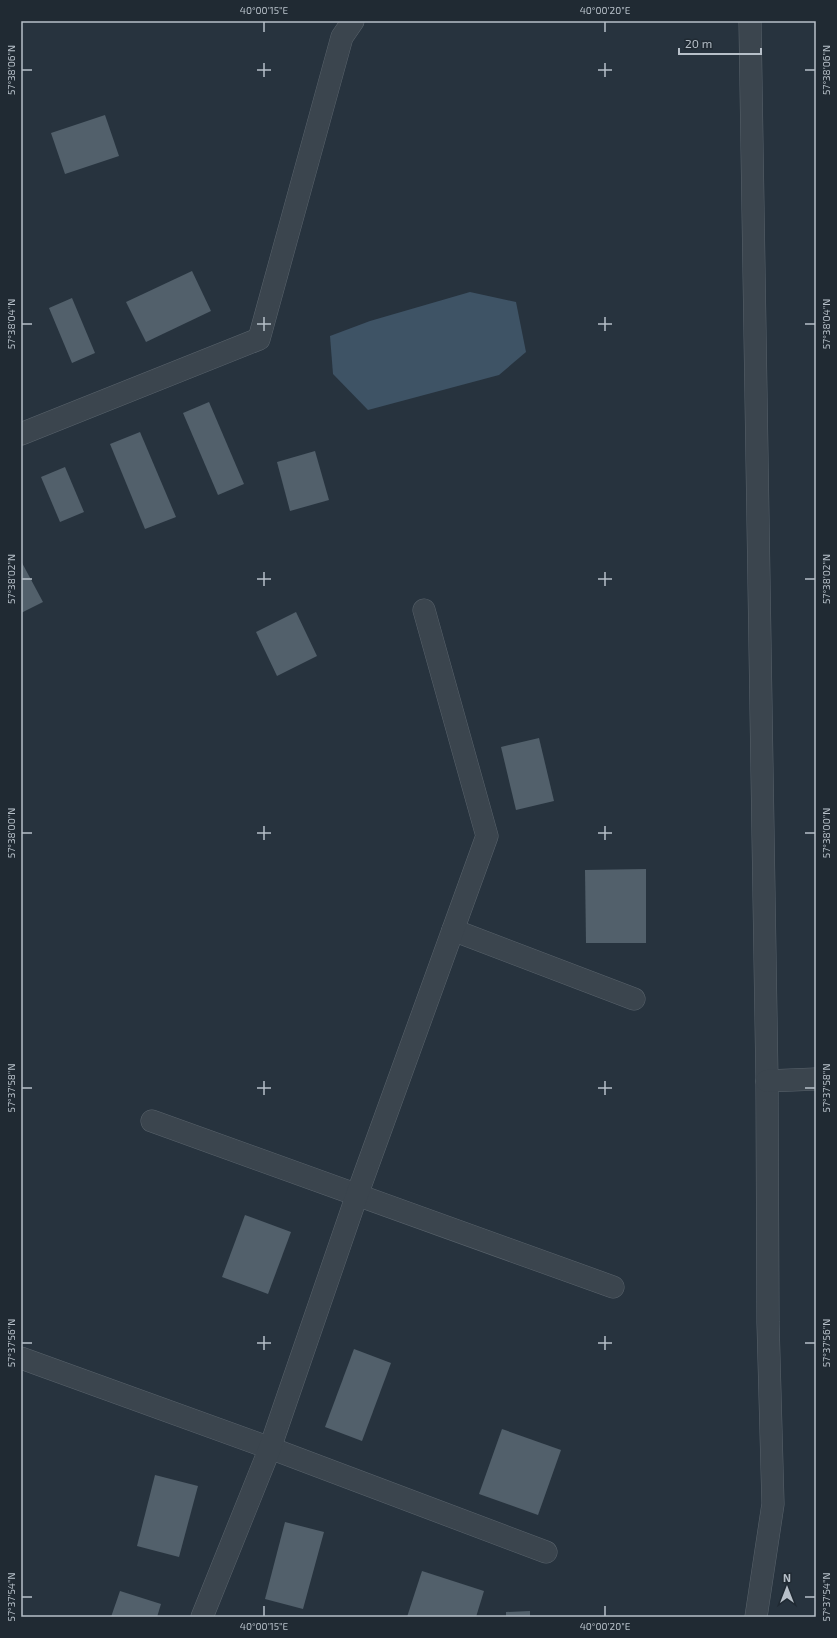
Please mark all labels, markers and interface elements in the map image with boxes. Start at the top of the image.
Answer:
text: 40°00'15"E [240,4,289,16]
text: 40°00'20"E [580,4,631,16]
scale bar [679,30,761,56]
text: 20 m [685,36,712,50]
text: 57°38'06"N [5,45,17,95]
text: 57°38'06"N [820,45,832,95]
text: 57°38'04"N [5,299,17,349]
text: 57°38'04"N [820,299,832,349]
text: 57°38'02"N [5,554,17,604]
text: 57°38'02"N [820,554,832,604]
text: 57°38'00"N [5,808,17,858]
text: 57°38'00"N [820,808,832,858]
text: 57°37'58"N [5,1064,17,1112]
text: 57°37'58"N [820,1064,832,1112]
text: 57°37'56"N [5,1319,17,1367]
text: 57°37'56"N [820,1319,832,1367]
north arrow [767,1568,807,1608]
text: N [783,1571,791,1584]
text: 57°37'54"N [5,1573,17,1621]
text: 57°37'54"N [820,1573,832,1621]
text: 40°00'15"E [240,1620,289,1632]
text: 40°00'20"E [580,1620,631,1632]

